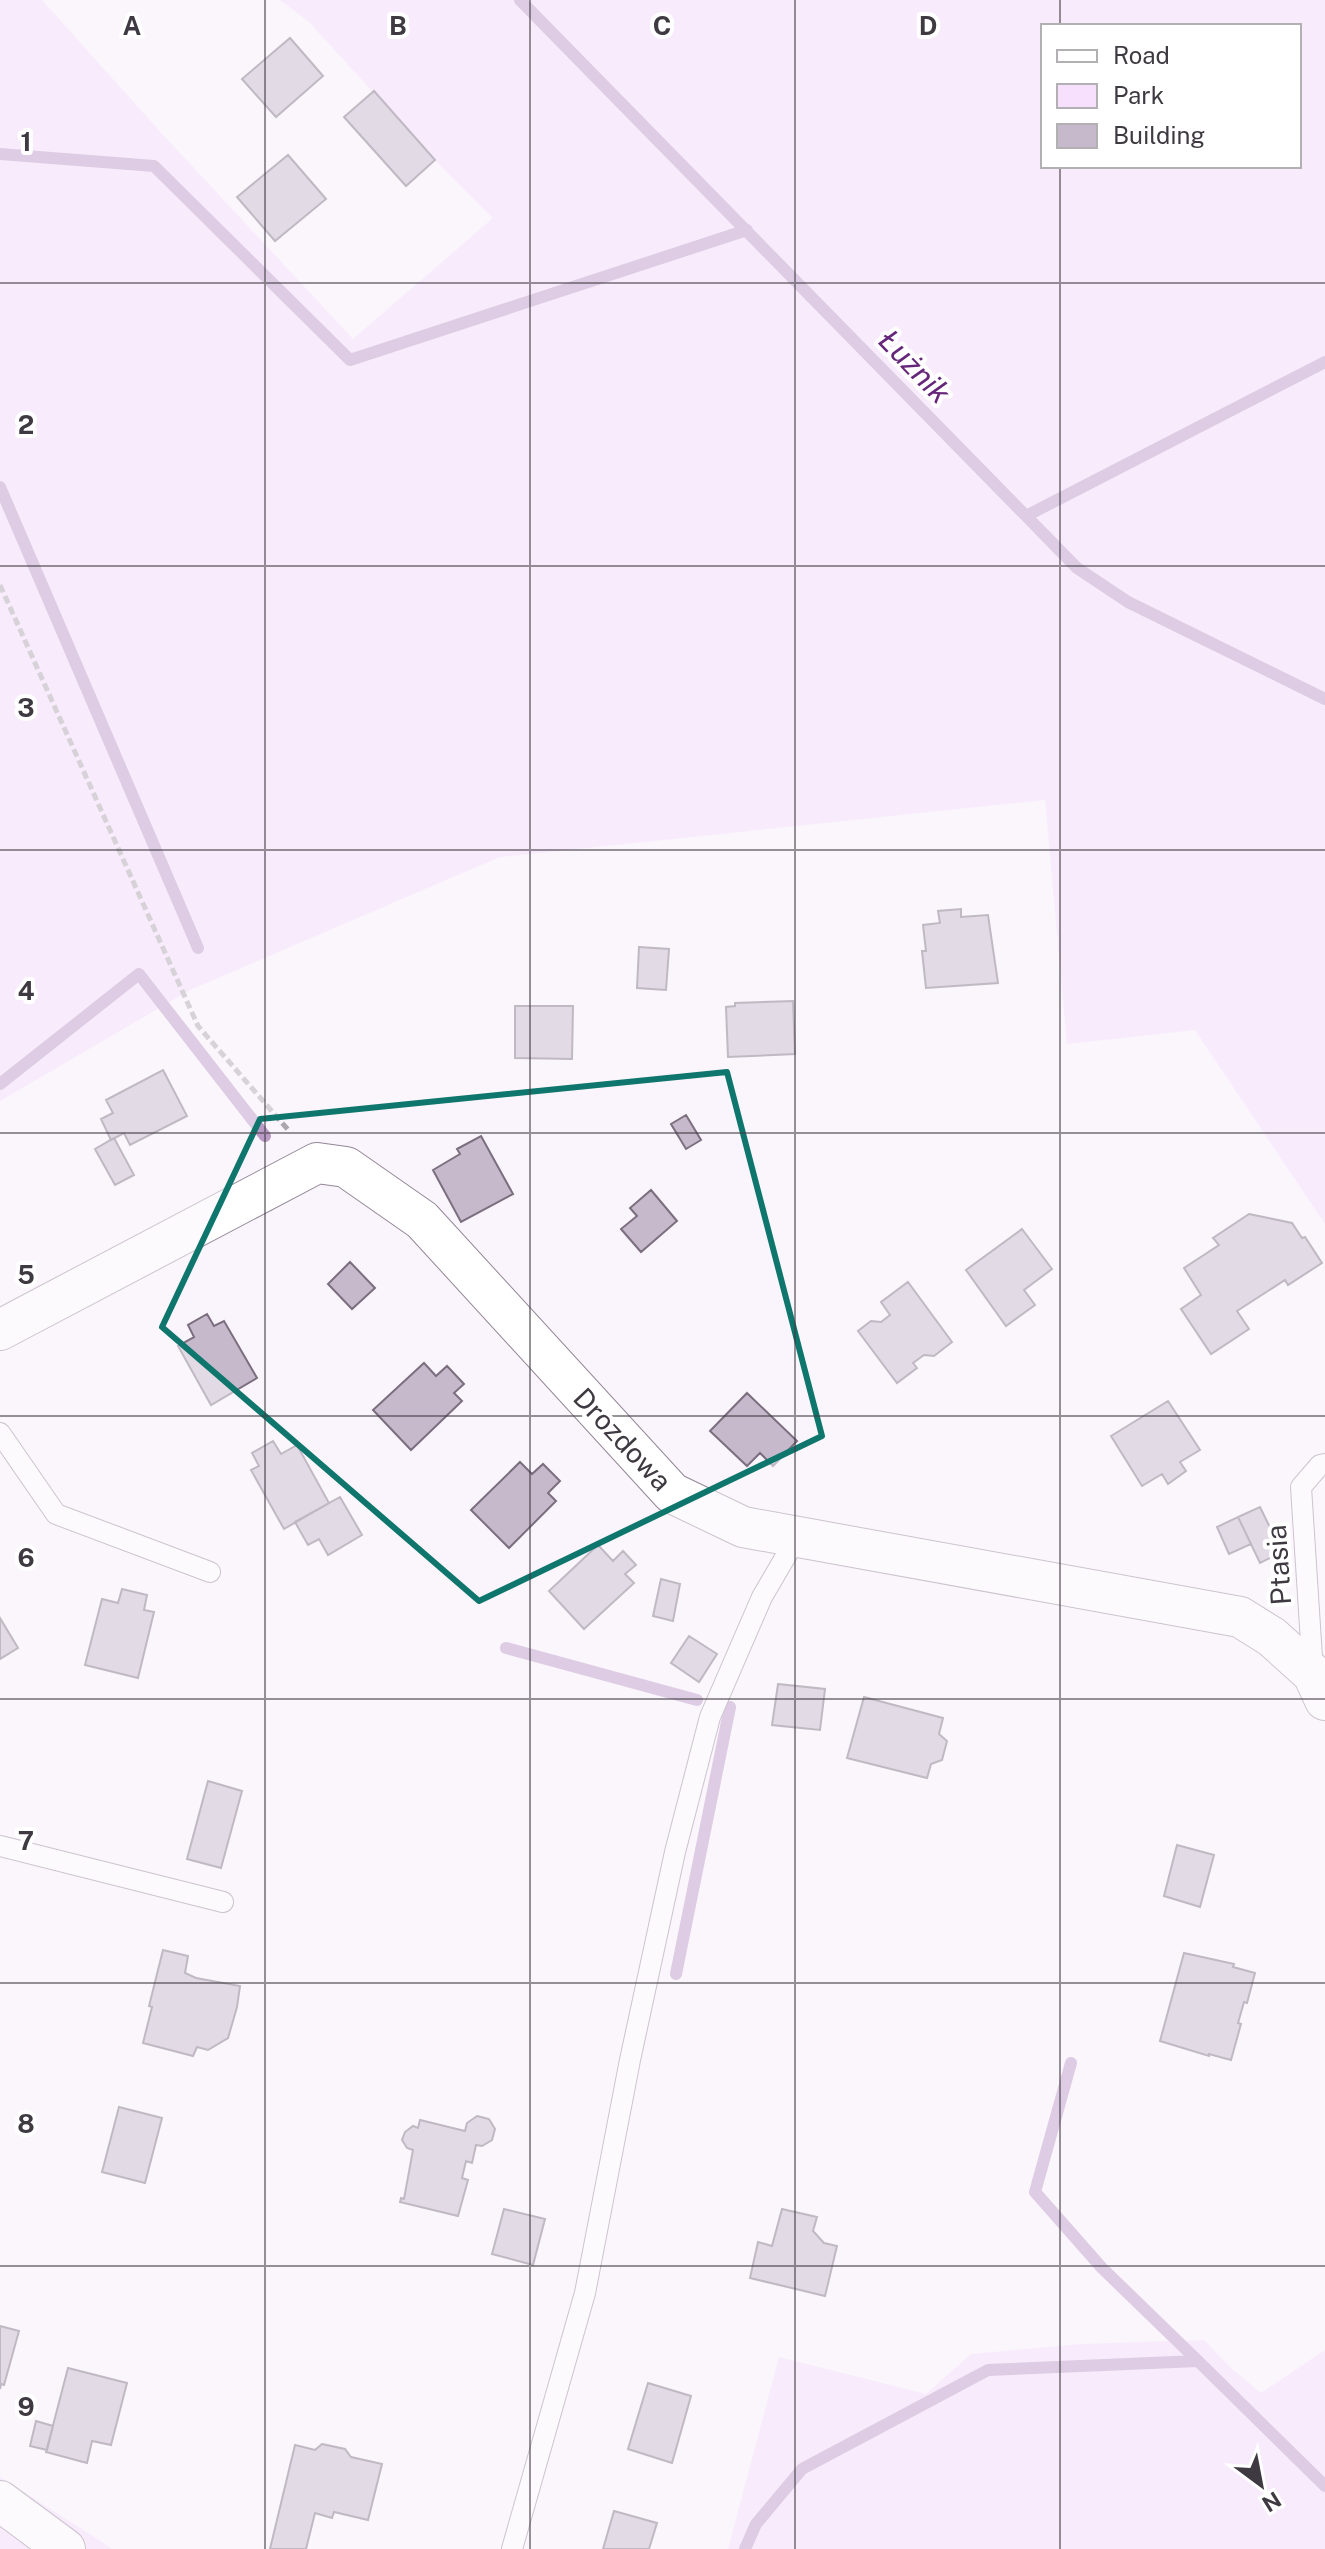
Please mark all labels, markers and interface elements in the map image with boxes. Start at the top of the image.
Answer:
text: A [123,10,142,41]
text: B [389,10,407,41]
text: C [653,10,671,41]
text: D [919,10,937,41]
legend [1041,24,1301,168]
text: Road [1113,41,1170,69]
text: Park [1113,81,1164,109]
text: Building [1113,121,1205,149]
text: 1 [20,126,32,157]
water label: Łużnik [871,322,959,411]
text: 2 [18,409,34,440]
text: 3 [17,692,35,723]
text: 4 [17,975,35,1006]
text: 5 [17,1259,35,1290]
street label: Drozdowa [567,1381,679,1497]
street label: Ptasia [1259,1524,1297,1606]
text: 6 [17,1542,35,1573]
text: 7 [18,1825,34,1856]
text: 8 [17,2108,35,2139]
text: 9 [17,2391,35,2422]
north arrow [1221,2445,1301,2525]
text: N [1257,2486,1286,2518]

